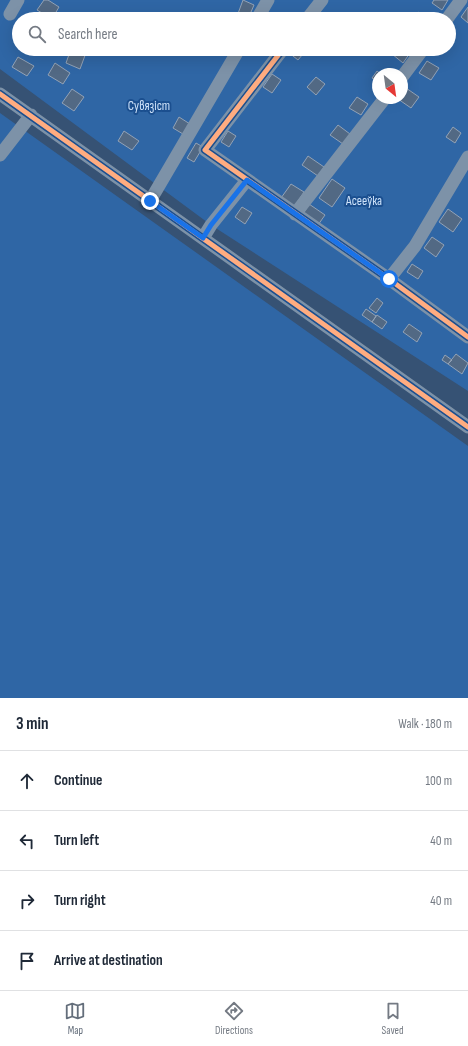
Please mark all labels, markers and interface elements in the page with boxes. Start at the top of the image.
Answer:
search box [12,12,456,56]
icon: search [26,23,48,45]
text: Search here [58,25,118,44]
north arrow [372,68,408,104]
park label: Сувязіст [128,98,170,114]
route end [141,192,159,210]
park label: Асееўка [345,193,382,209]
route start [380,270,398,288]
text: 3 min [16,714,49,734]
text: Walk · 180 m [398,716,452,732]
icon: ahead [16,770,38,792]
text: Continue [54,771,103,790]
text: 100 m [425,773,452,789]
icon: left [16,830,38,852]
text: Turn left [54,831,99,850]
text: 40 m [430,833,452,849]
icon: right [16,890,38,912]
text: Turn right [54,891,106,910]
text: 40 m [430,893,452,909]
icon: arrive [16,950,38,972]
text: Arrive at destination [54,951,163,970]
tab: Map [64,1000,86,1037]
tab: Directions [215,1000,253,1037]
tab: Saved [382,1000,404,1037]

